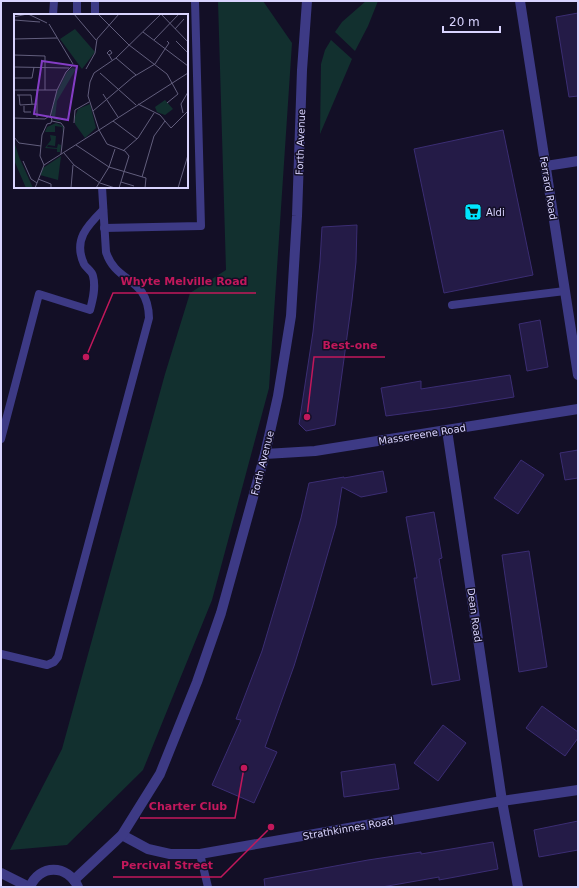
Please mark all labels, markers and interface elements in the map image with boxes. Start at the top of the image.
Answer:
scale bar [443,8,500,34]
inset map [14,14,188,188]
text: 20 m [449,15,480,29]
street label: Forth Avenue [294,109,307,175]
street label: Ferrard Road [538,156,559,221]
supermarket icon: Aldi [463,202,483,222]
place label: Aldi [486,207,505,218]
callout: Whyte Melville Road [113,270,256,293]
text: Whyte Melville Road [121,275,247,288]
callout: Best-one [314,334,385,357]
text: Best-one [322,339,378,352]
street label: Massereene Road [378,422,467,447]
street label: Forth Avenue [249,430,276,497]
street label: Dean Road [465,587,484,643]
callout: Charter Club [140,795,235,818]
text: Charter Club [149,800,227,813]
street label: Strathkinnes Road [302,815,394,842]
callout: Percival Street [113,854,221,877]
text: Percival Street [121,859,213,872]

